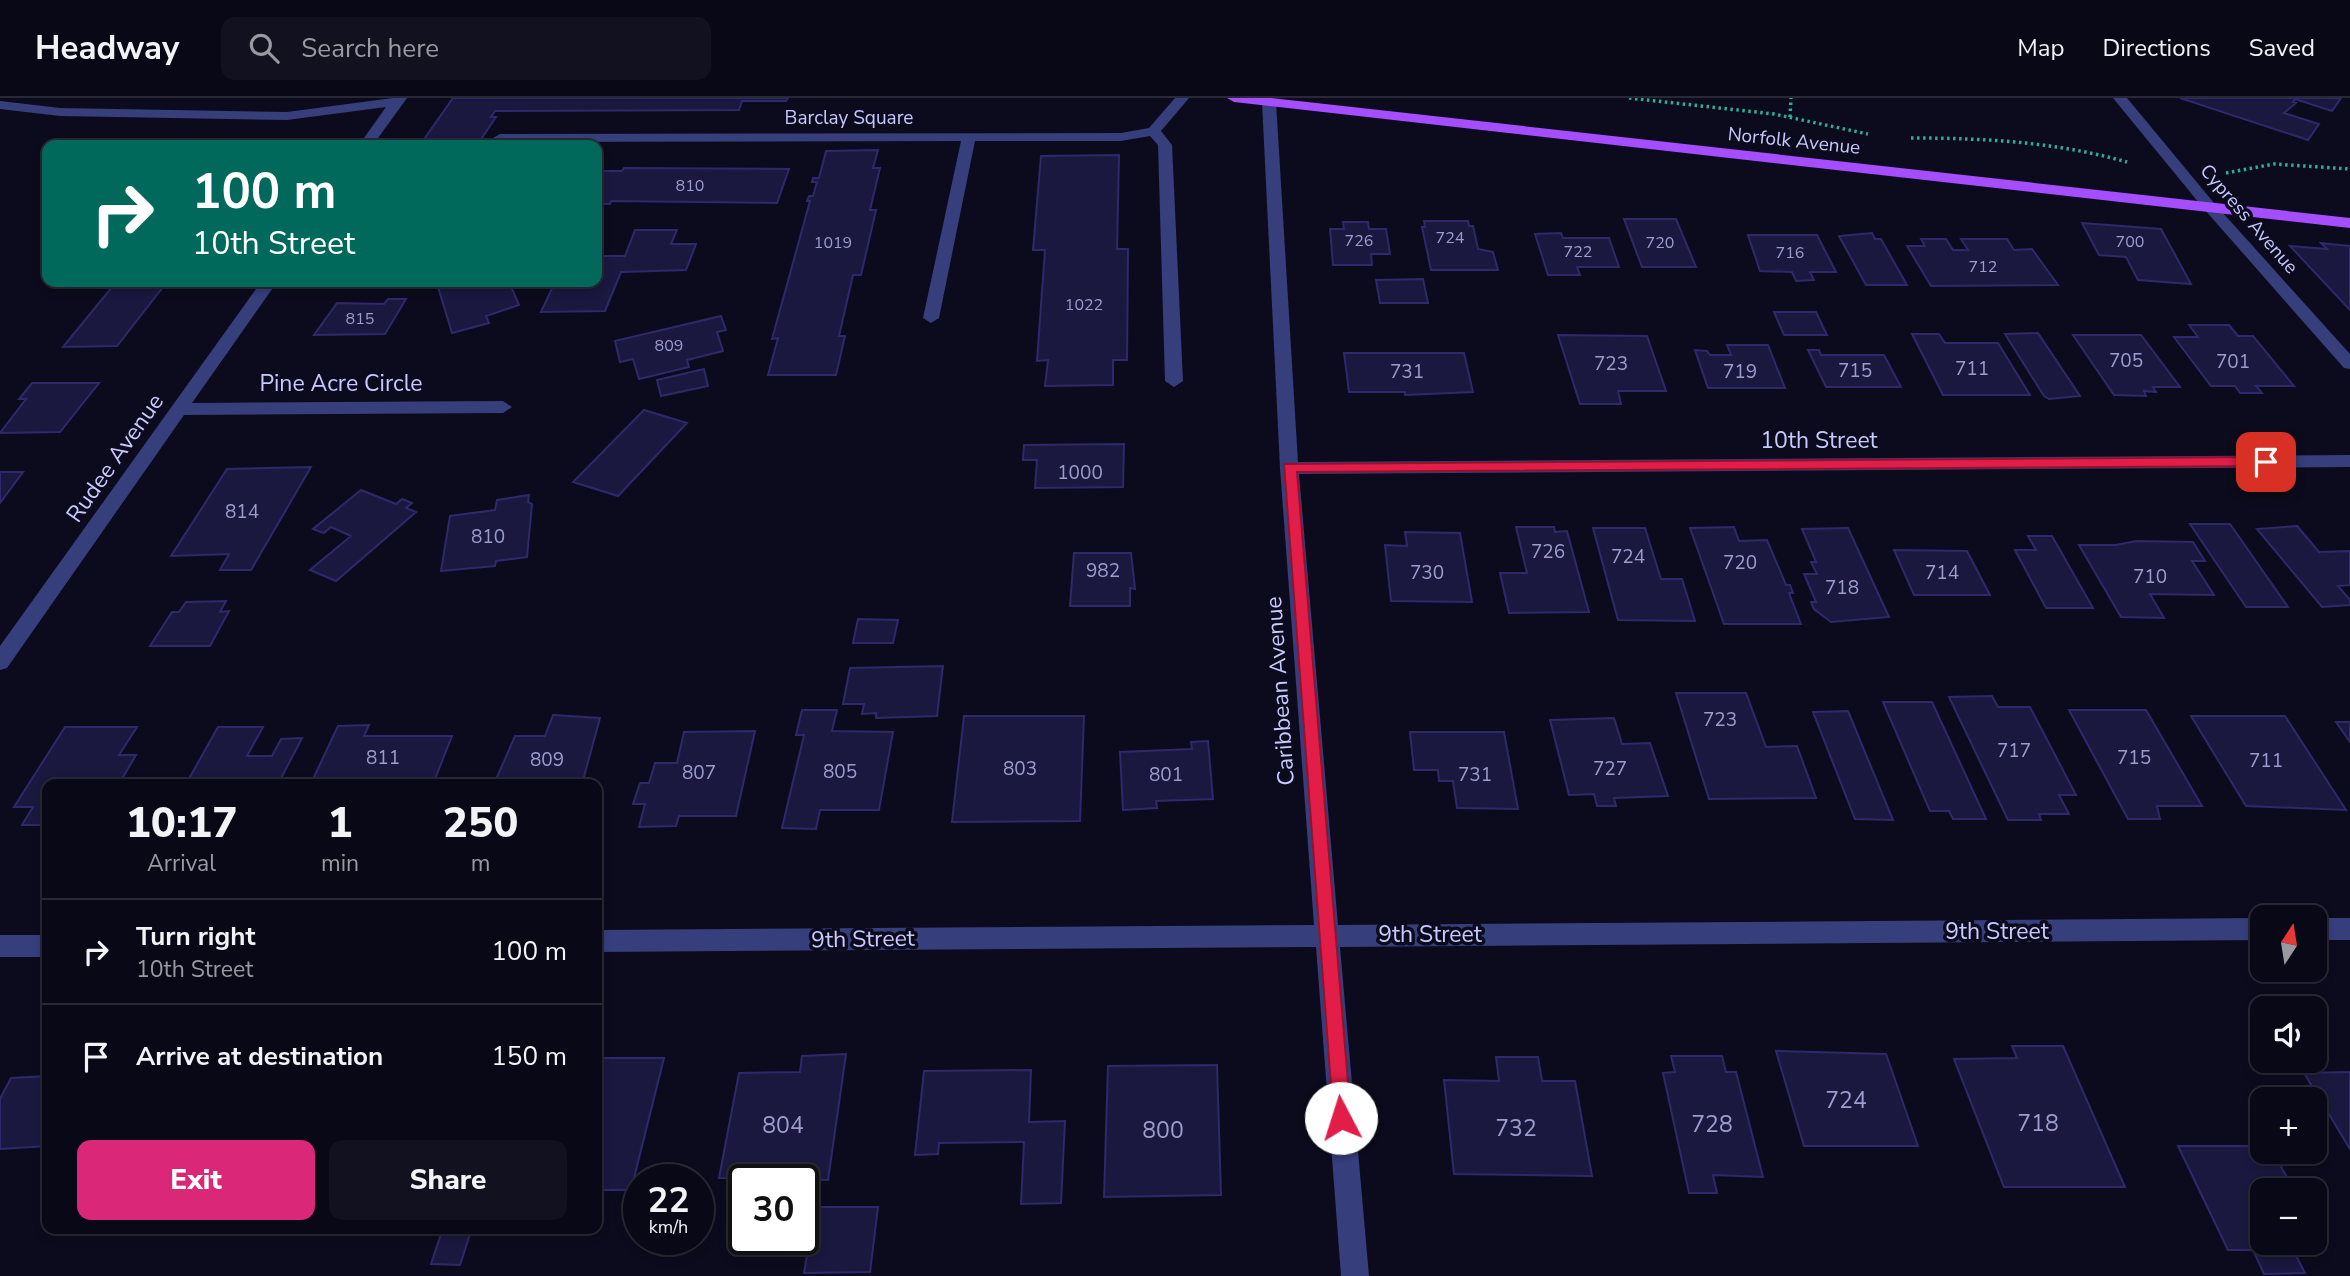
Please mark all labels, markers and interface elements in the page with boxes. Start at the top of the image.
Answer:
search box [221,17,711,80]
text: Headway [35,26,179,71]
icon: search [245,29,283,67]
text: Search here [301,31,439,66]
text: Map [2017,32,2064,64]
text: Directions [2102,32,2211,64]
text: Saved [2249,32,2315,64]
street label: Barclay Square [785,105,913,131]
street label: Norfolk Avenue [1726,121,1862,161]
text: 100 m [192,158,336,225]
street label: Cypress Avenue [2194,158,2304,280]
icon: right [77,168,168,259]
house number: 810 [676,175,704,197]
text: 10th Street [192,222,355,265]
house number: 724 [1436,227,1465,249]
house number: 726 [1345,230,1373,252]
house number: 700 [2116,231,2144,253]
house number: 1019 [814,232,852,254]
house number: 720 [1646,232,1674,254]
house number: 722 [1564,241,1592,263]
house number: 716 [1776,242,1804,264]
house number: 712 [1969,256,1997,278]
house number: 1022 [1065,294,1103,316]
house number: 815 [346,308,374,330]
house number: 809 [655,335,683,357]
house number: 705 [2109,348,2143,374]
house number: 701 [2216,349,2250,375]
house number: 723 [1594,351,1628,377]
house number: 711 [1955,356,1989,382]
house number: 715 [1838,358,1872,384]
house number: 731 [1390,359,1424,385]
house number: 719 [1723,359,1757,385]
street label: Pine Acre Circle [259,368,423,399]
street label: Rudee Avenue [59,388,171,528]
street label: 10th Street [1760,425,1879,456]
pin [2236,432,2296,492]
icon: arrive [2247,443,2285,481]
house number: 1000 [1057,460,1103,486]
house number: 814 [225,499,259,525]
house number: 810 [471,524,505,550]
house number: 726 [1531,539,1565,565]
house number: 724 [1611,544,1645,570]
house number: 720 [1723,550,1757,576]
house number: 982 [1086,558,1120,584]
house number: 730 [1410,560,1444,586]
house number: 714 [1925,560,1959,586]
house number: 710 [2133,564,2167,590]
house number: 718 [1825,575,1859,601]
street label: Caribbean Avenue [1258,595,1302,787]
house number: 723 [1703,707,1737,733]
house number: 717 [1997,738,2031,764]
house number: 811 [366,745,400,771]
house number: 715 [2117,745,2151,771]
house number: 809 [530,747,564,773]
house number: 711 [2249,748,2283,774]
house number: 803 [1003,756,1037,782]
house number: 727 [1593,756,1627,782]
house number: 805 [823,759,857,785]
house number: 807 [682,760,716,786]
house number: 801 [1149,762,1183,788]
house number: 731 [1458,762,1492,788]
text: 10:17 [126,795,237,852]
text: 1 [327,795,353,852]
text: 250 [443,795,518,852]
text: Arrival [147,848,216,879]
text: min [321,848,359,879]
text: m [471,848,490,879]
north arrow [2250,905,2328,982]
map controls [2250,905,2327,1255]
street label: 9th Street [1945,916,2050,947]
text: Turn right [136,919,255,954]
street label: 9th Street [1378,919,1483,950]
street label: 9th Street [811,923,916,955]
icon: right [77,933,115,971]
text: 100 m [491,934,567,969]
text: 10th Street [136,954,253,985]
button: sound [2250,996,2327,1073]
icon: arrive [77,1038,115,1076]
text: Arrive at destination [136,1039,383,1074]
text: 150 m [491,1039,567,1074]
position arrow [1304,1081,1378,1155]
house number: 724 [1825,1085,1867,1116]
button: + [2250,1087,2327,1164]
house number: 718 [2017,1108,2059,1139]
house number: 728 [1691,1109,1733,1140]
house number: 804 [762,1110,804,1141]
house number: 732 [1495,1113,1537,1144]
house number: 800 [1142,1115,1184,1146]
button: Exit [77,1140,315,1220]
button: Share [329,1140,567,1220]
speed limit sign: 30 [728,1164,819,1255]
text: 22 [647,1177,690,1224]
button: − [2250,1178,2327,1255]
text: km/h [649,1215,688,1239]

